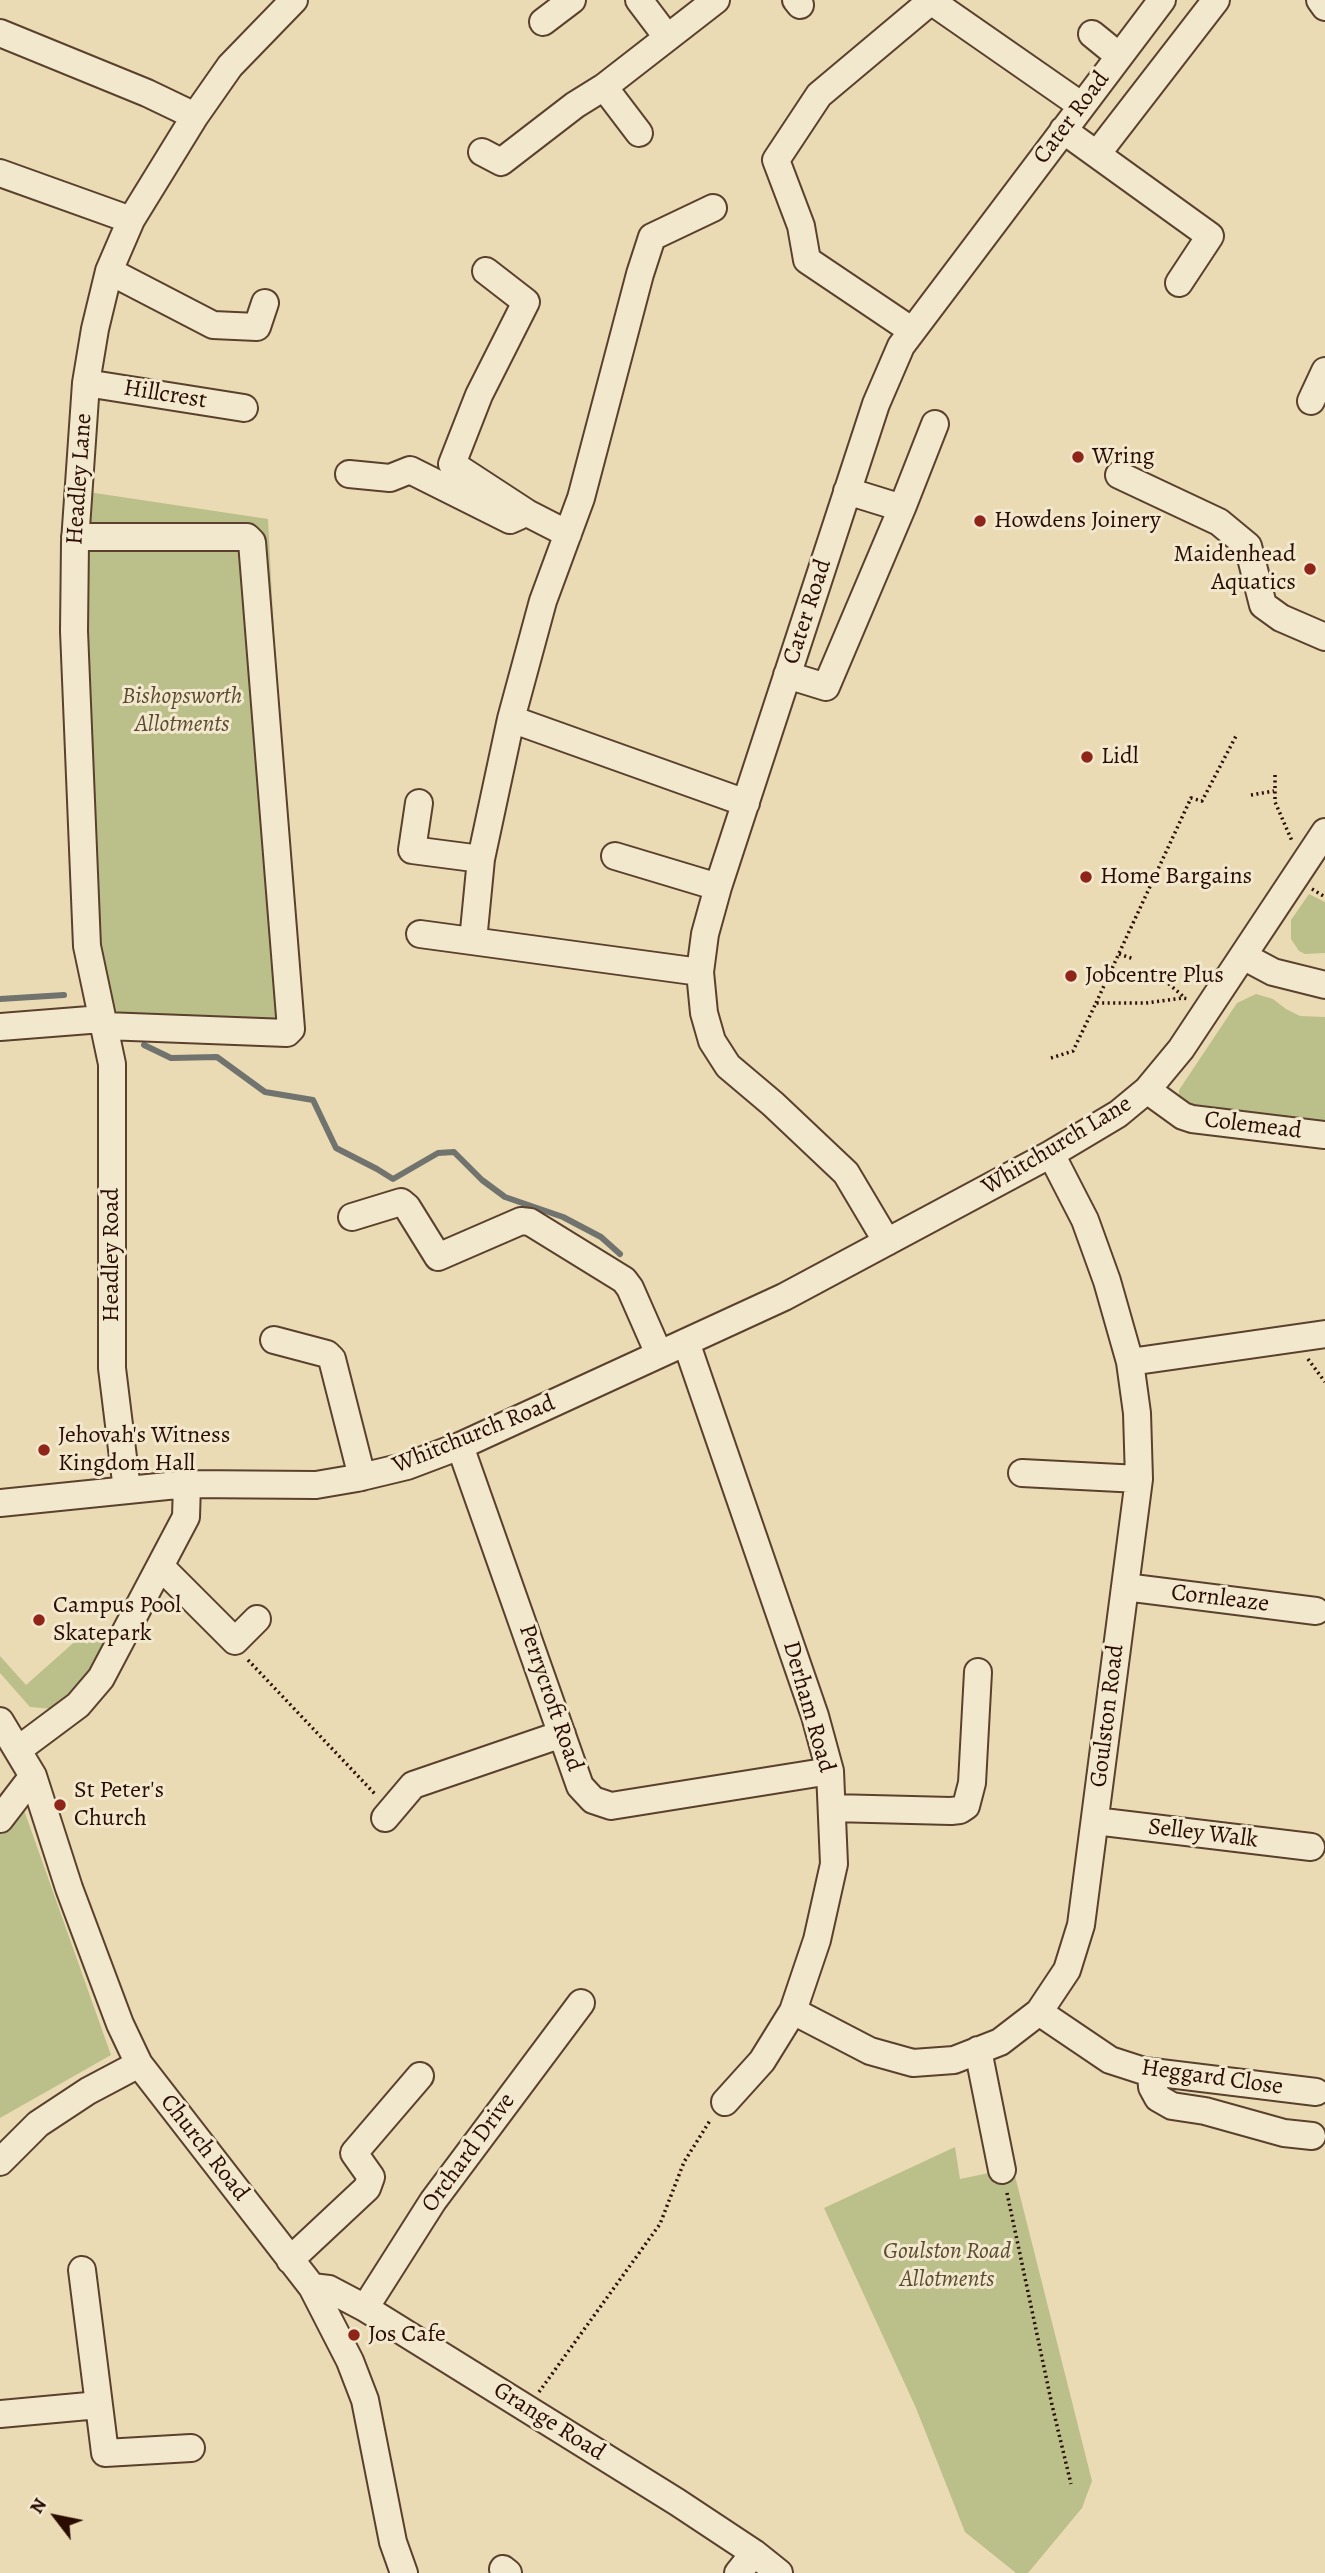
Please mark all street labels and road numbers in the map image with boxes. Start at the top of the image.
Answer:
street label: Cater Road [1028,66,1116,170]
street label: Hillcrest [121,374,209,416]
street label: Headley Lane [61,412,99,546]
street label: Cater Road [777,556,839,668]
street label: Whitchurch Lane [977,1090,1137,1202]
street label: Colemead [1203,1106,1303,1146]
street label: Headley Road [98,1188,126,1322]
street label: Whitchurch Road [389,1389,559,1481]
street label: Cornleaze [1169,1579,1271,1619]
street label: Perrycroft Road [511,1621,589,1775]
street label: Derham Road [775,1638,841,1776]
street label: Goulston Road [1085,1643,1131,1789]
street label: Selley Walk [1146,1813,1260,1855]
street label: Heggard Close [1139,2054,1285,2102]
street label: Orchard Drive [416,2088,522,2218]
street label: Church Road [153,2089,255,2207]
street label: Grange Road [488,2376,610,2468]

